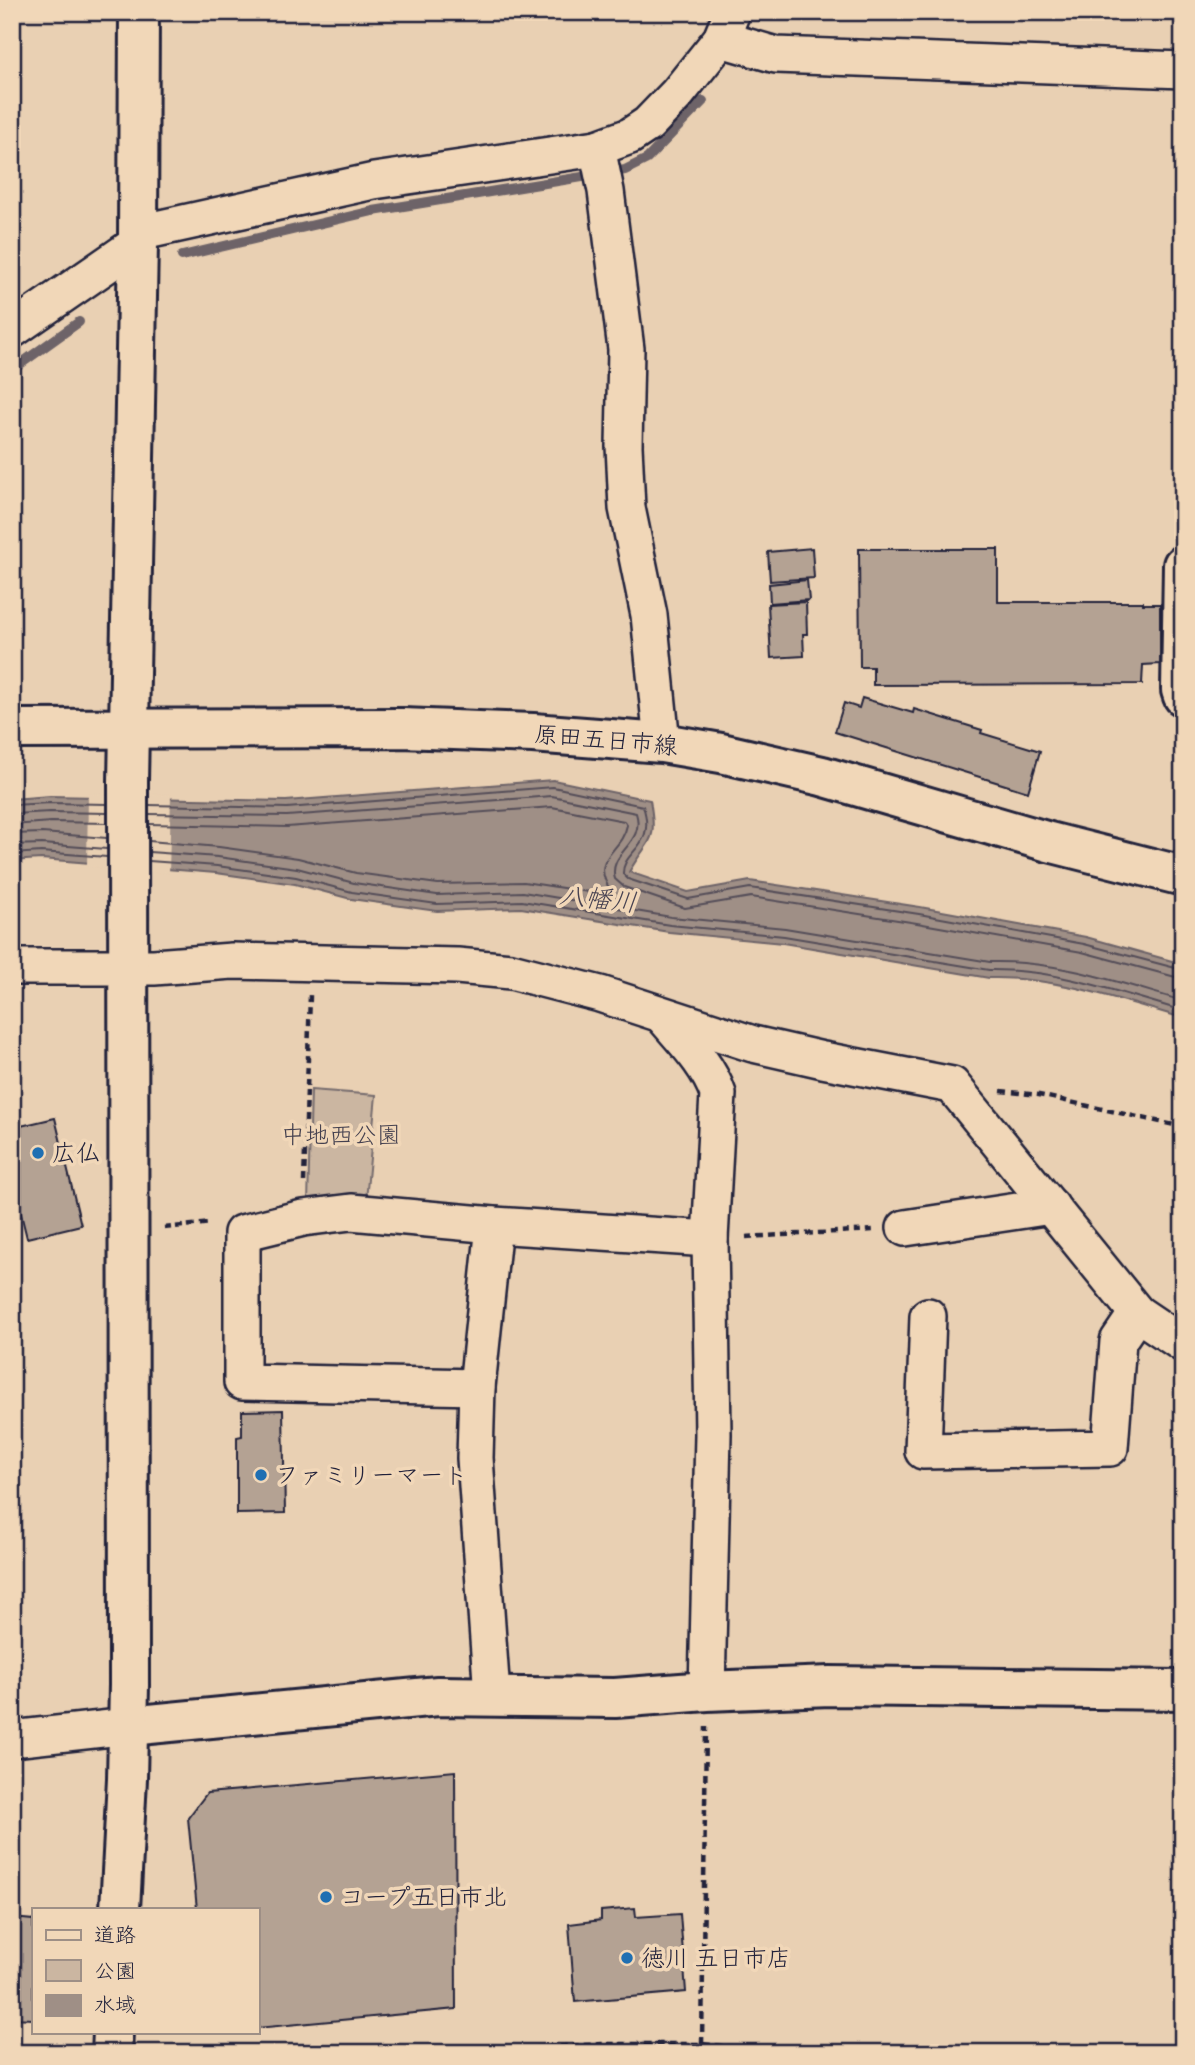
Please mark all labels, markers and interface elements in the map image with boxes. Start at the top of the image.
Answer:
street label: 原田五日市線 [533,719,679,761]
water label: 八幡川 [557,879,639,919]
park label: 中地西公園 [281,1120,401,1150]
place label: 広仏 [52,1138,100,1168]
marker: 広仏 [30,1145,46,1161]
place label: ファミリーマート [275,1460,467,1490]
marker: ファミリーマート [253,1467,269,1483]
place label: コープ五日市北 [340,1882,507,1912]
marker: コープ五日市北 [318,1889,334,1905]
legend [32,1908,259,2034]
text: 道路 [94,1922,136,1948]
place label: 徳川 五日市店 [641,1943,791,1973]
marker: 徳川 五日市店 [619,1950,635,1966]
text: 公園 [94,1958,136,1984]
text: 水域 [94,1992,136,2018]

